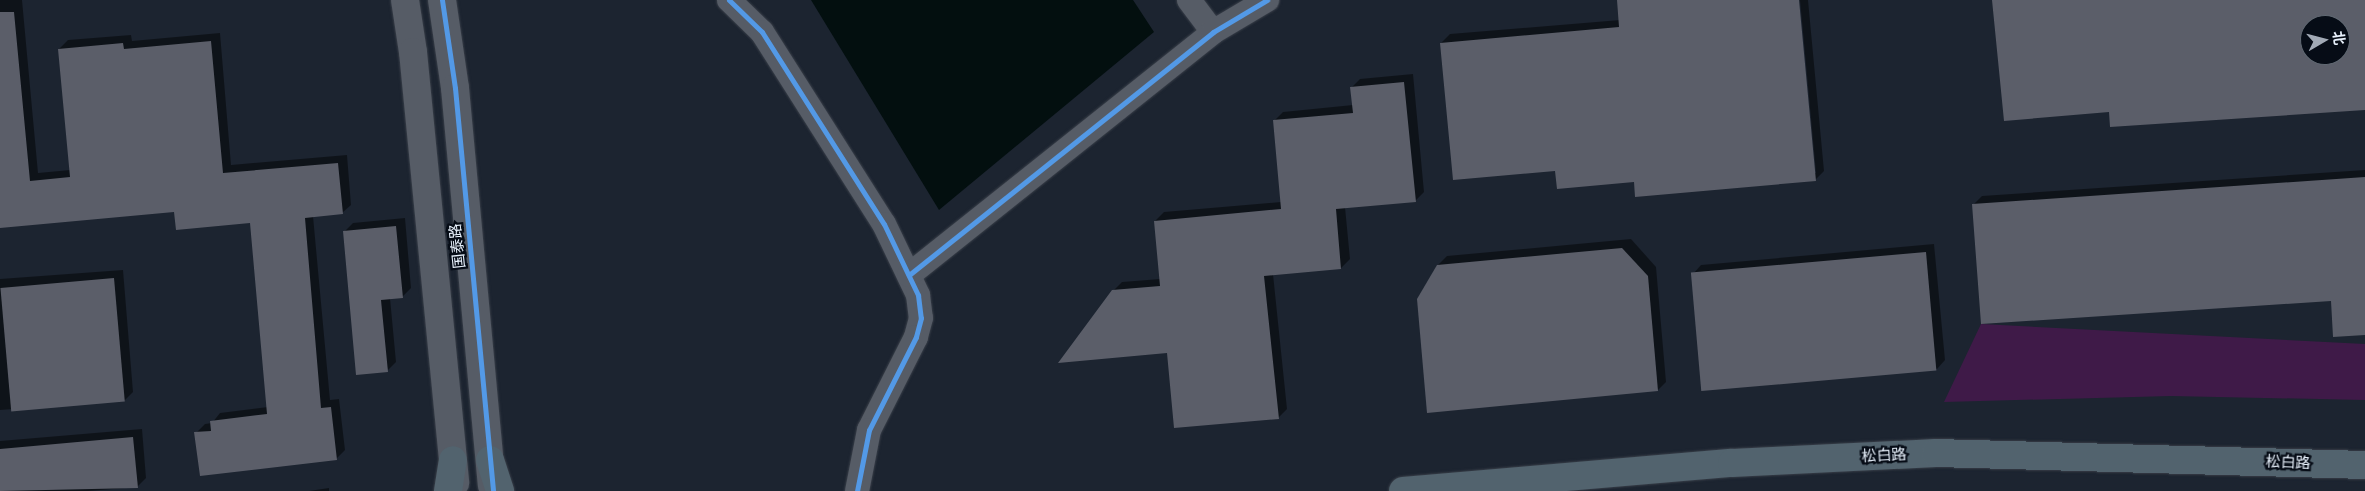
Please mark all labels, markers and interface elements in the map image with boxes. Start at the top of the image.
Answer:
north arrow [2300,15,2350,65]
text: 北 [2328,30,2350,46]
street label: 国泰路 [447,223,469,269]
street label: 松白路 [1861,446,1907,466]
street label: 松白路 [2265,453,2311,473]

